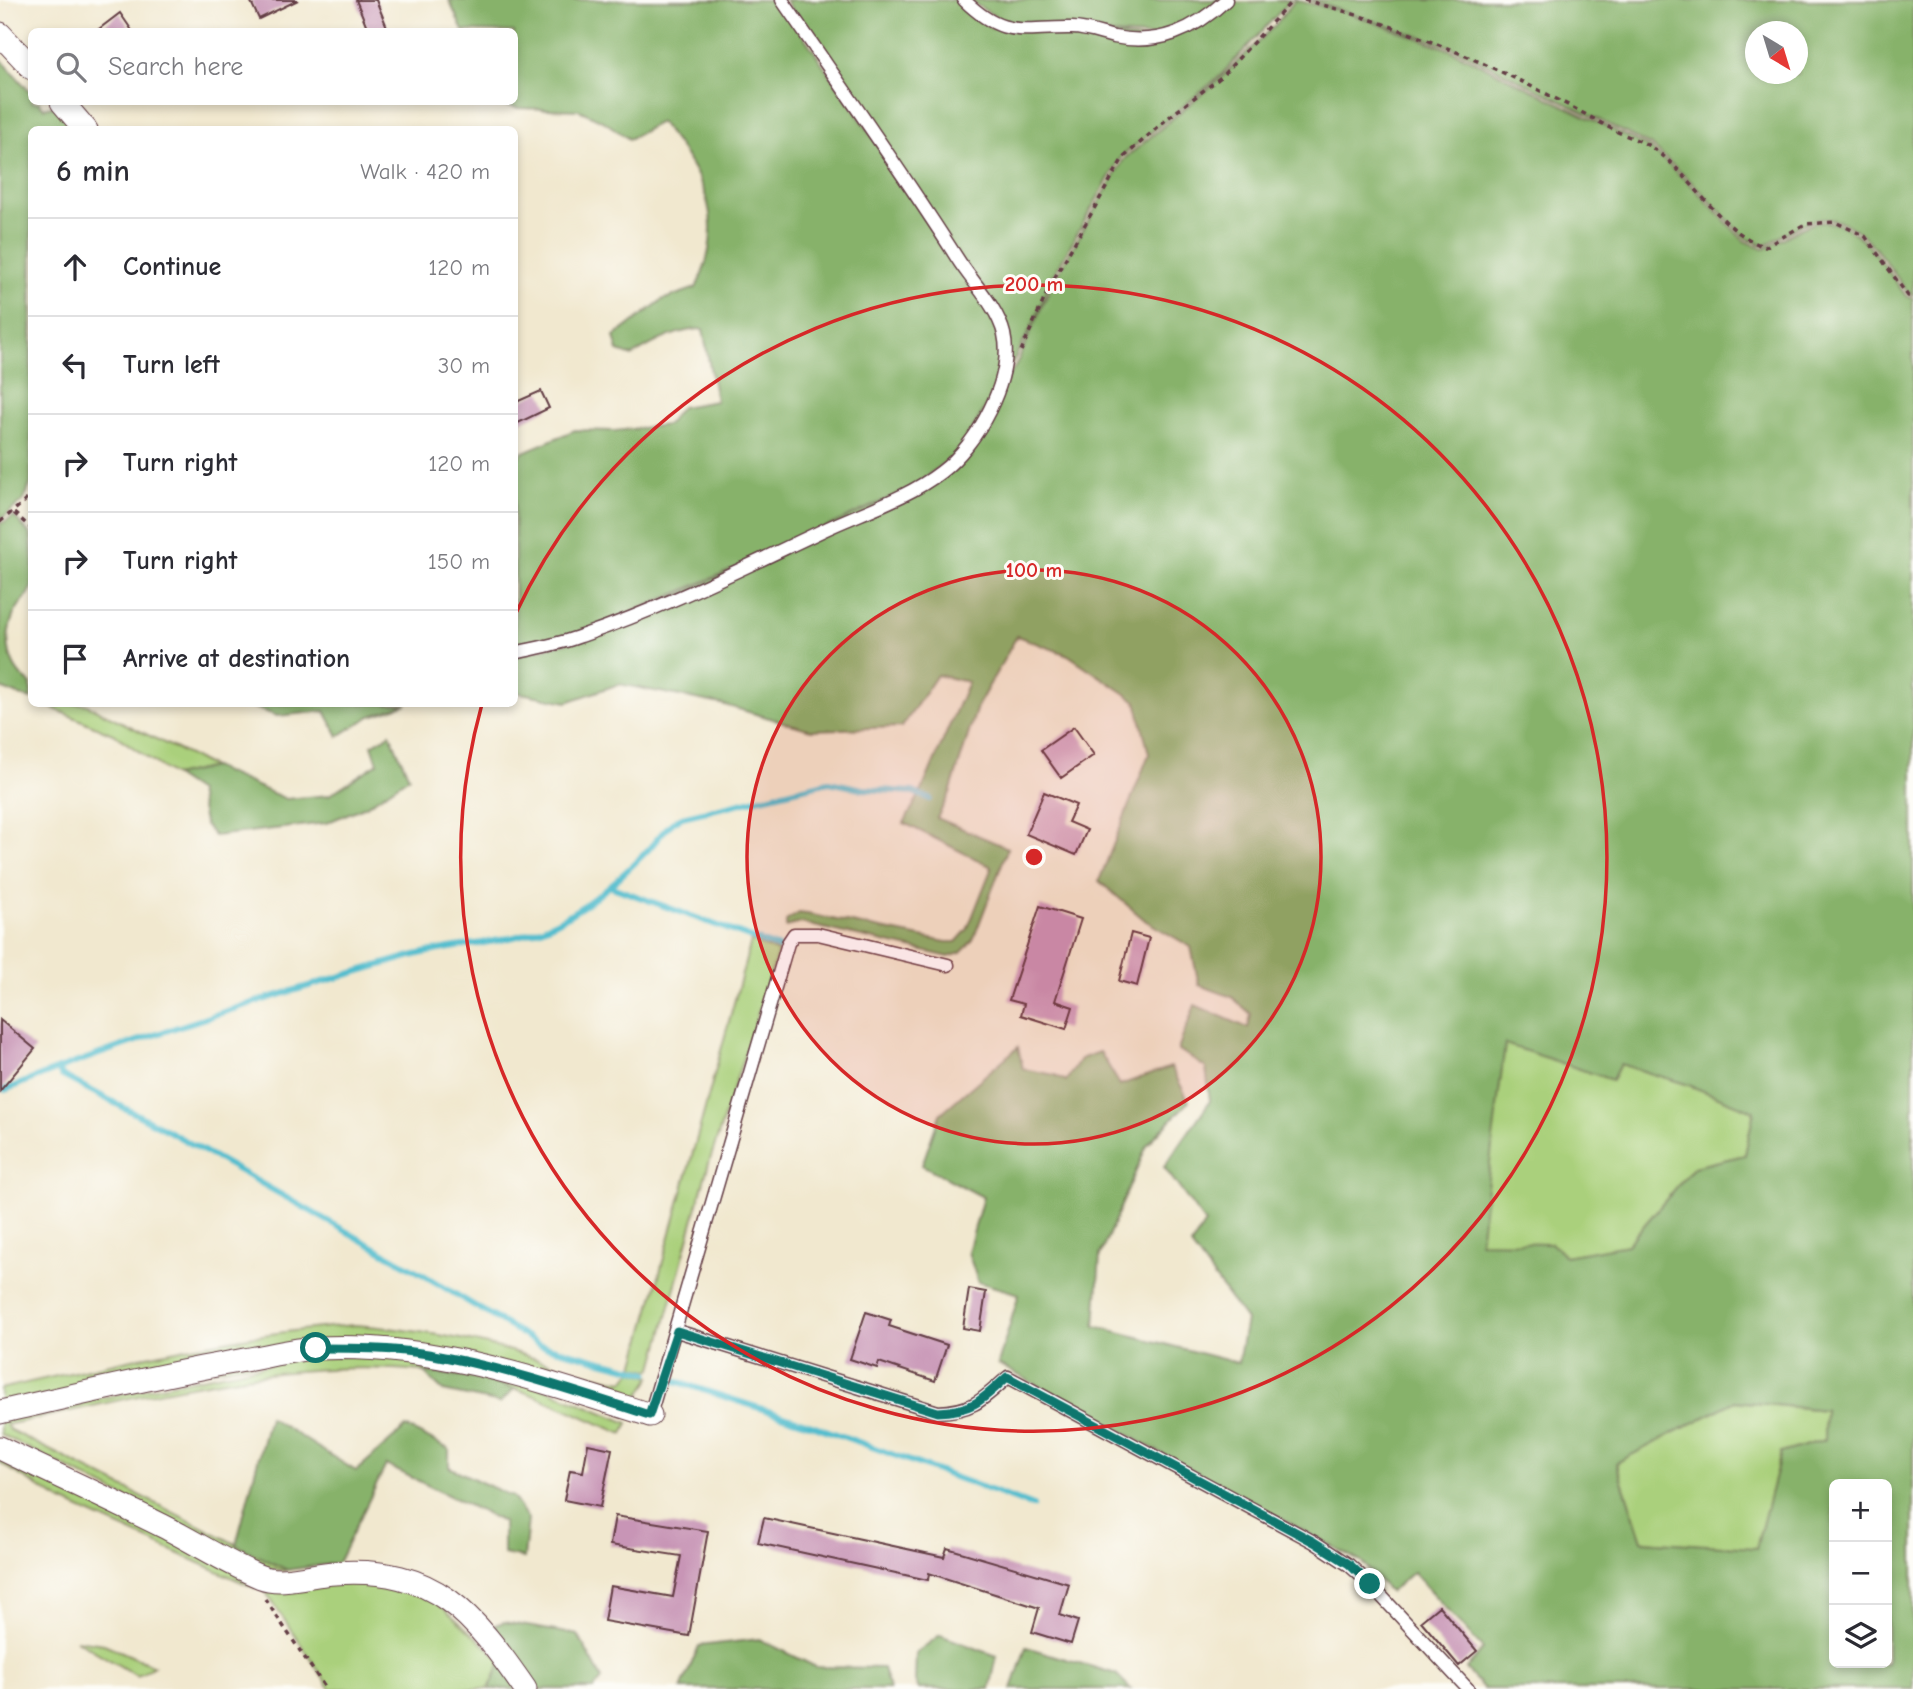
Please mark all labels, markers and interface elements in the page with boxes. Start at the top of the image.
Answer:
north arrow [1745,21,1808,84]
search box [28,28,518,105]
icon: search [52,48,90,86]
text: Search here [108,52,243,82]
text: 6 min [56,154,130,189]
text: Walk · 420 m [360,158,490,185]
icon: ahead [56,248,94,286]
text: Continue [123,252,221,282]
text: 120 m [428,254,490,281]
text: 200 m [1005,272,1063,296]
icon: left [56,346,94,384]
text: Turn left [123,350,220,380]
text: 30 m [438,352,490,379]
icon: right [56,444,94,482]
text: Turn right [123,448,237,478]
text: 120 m [428,450,490,477]
icon: right [56,542,94,580]
text: Turn right [123,546,237,576]
text: 150 m [428,548,490,575]
text: 100 m [1006,558,1062,582]
icon: arrive [56,640,94,678]
text: Arrive at destination [123,644,350,674]
centre of rings [1022,845,1046,869]
route start [300,1332,331,1363]
map controls [1829,1479,1892,1668]
button: + [1829,1479,1892,1542]
button: − [1829,1542,1892,1605]
route end [1354,1568,1385,1599]
button: layers [1829,1605,1892,1668]

